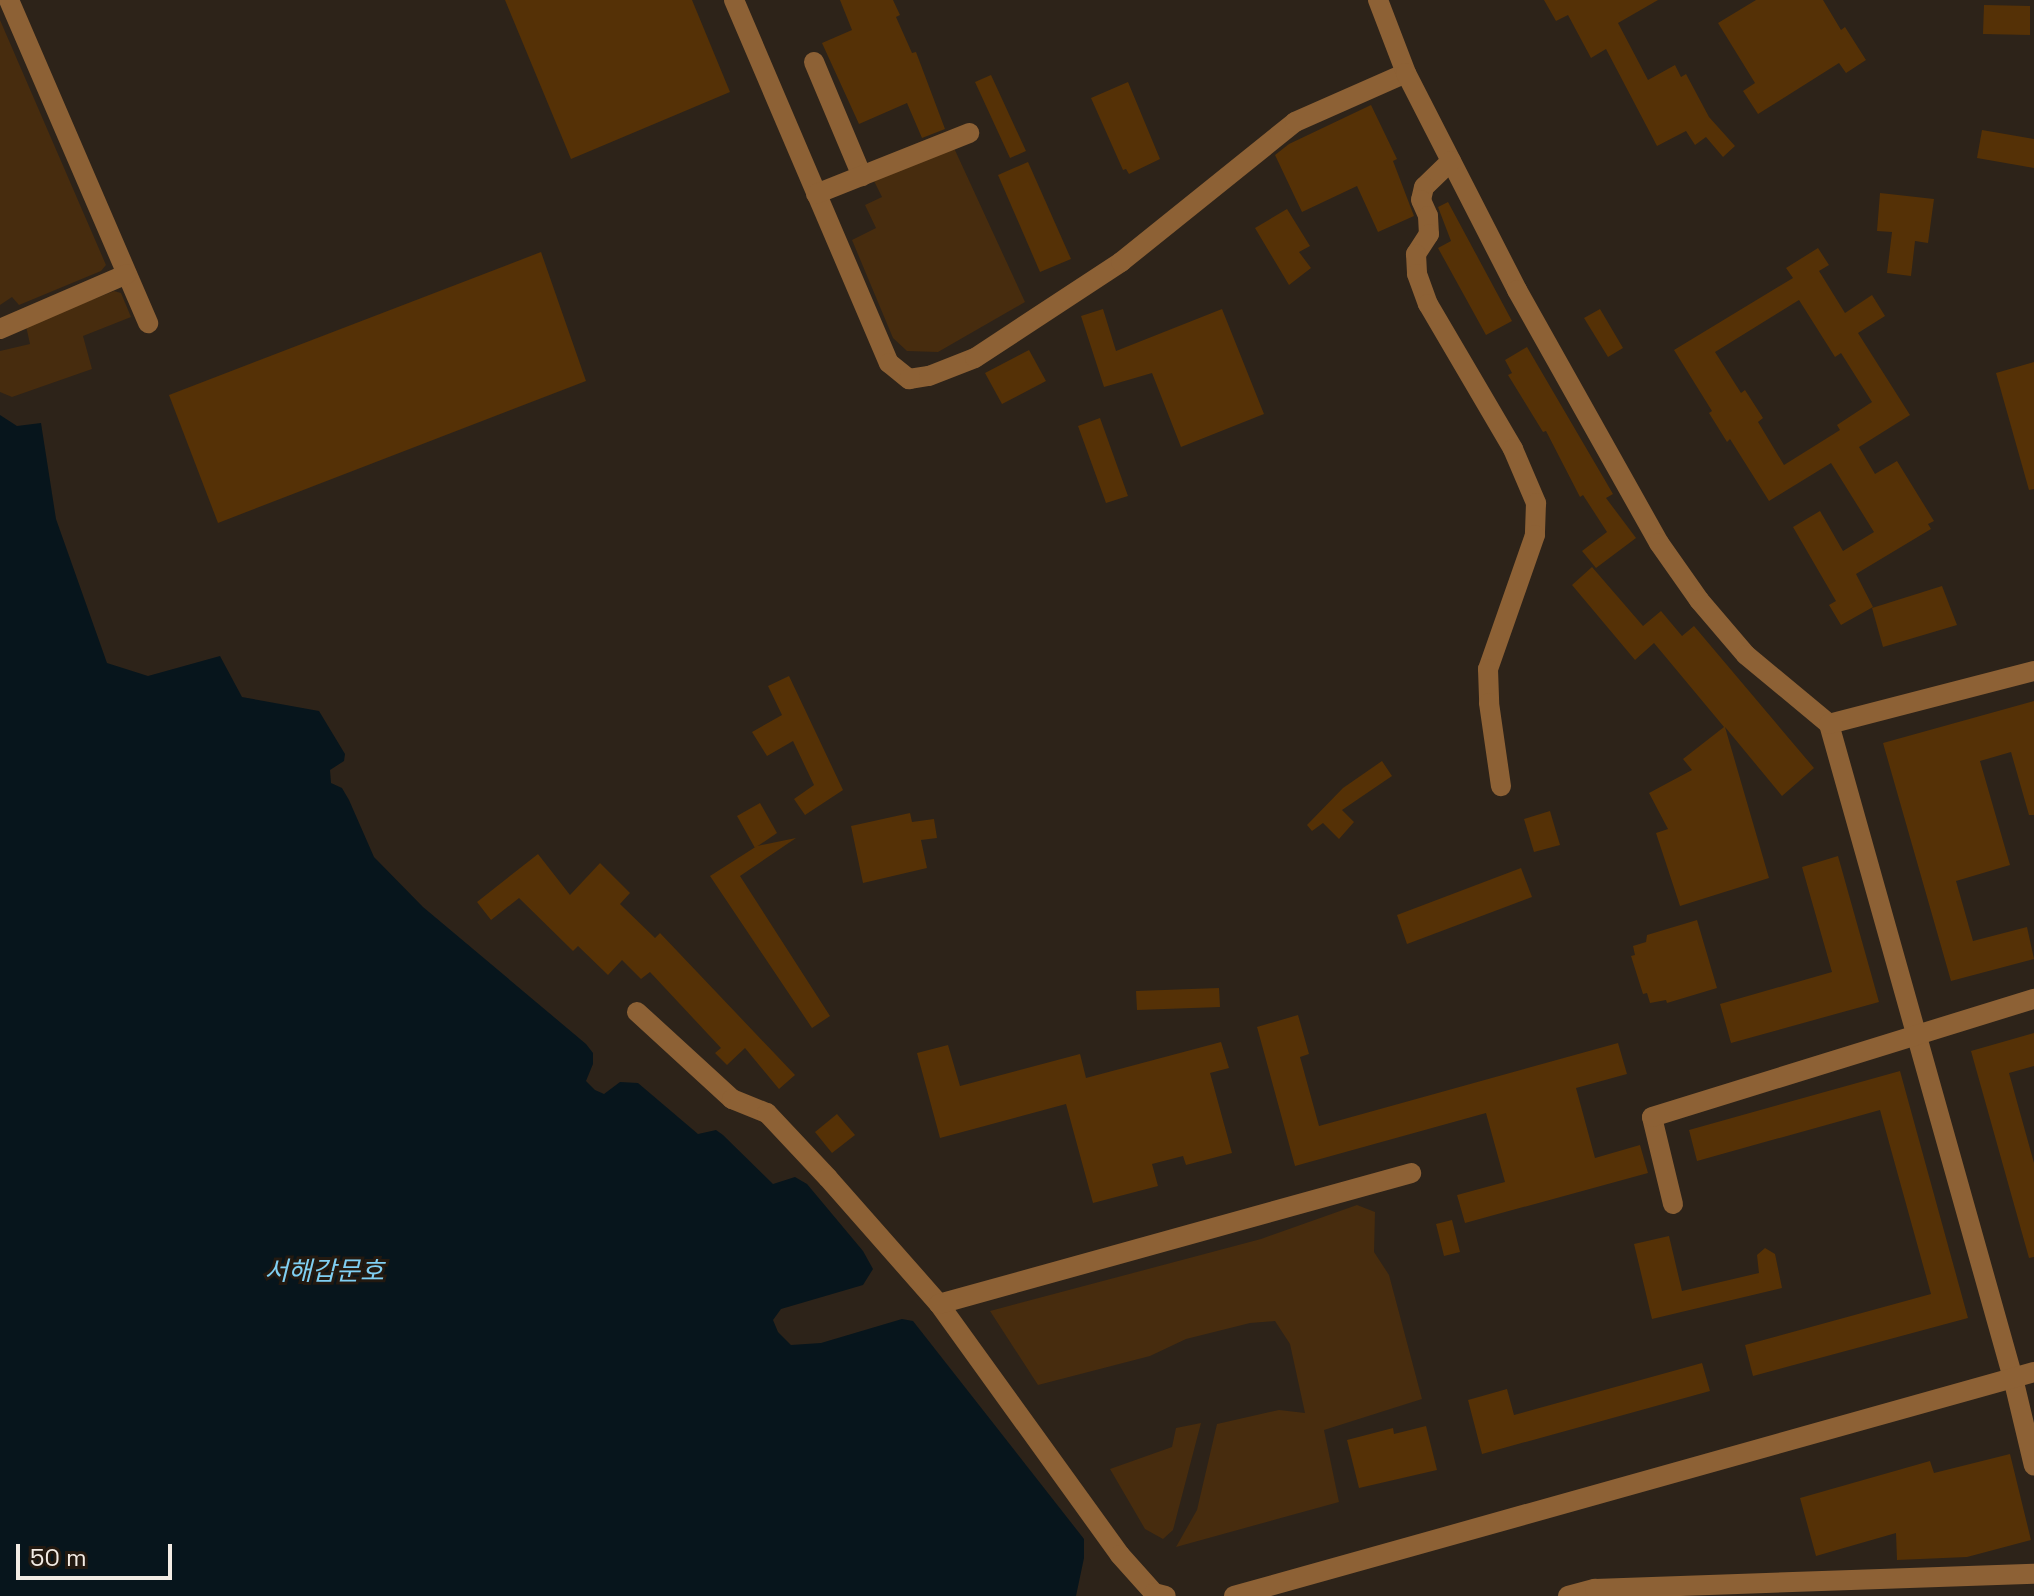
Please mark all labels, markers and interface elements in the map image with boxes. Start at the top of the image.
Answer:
water label: 서해갑문호 [264,1256,384,1288]
scale bar [20,1528,176,1578]
text: 50 m [30,1542,87,1573]

